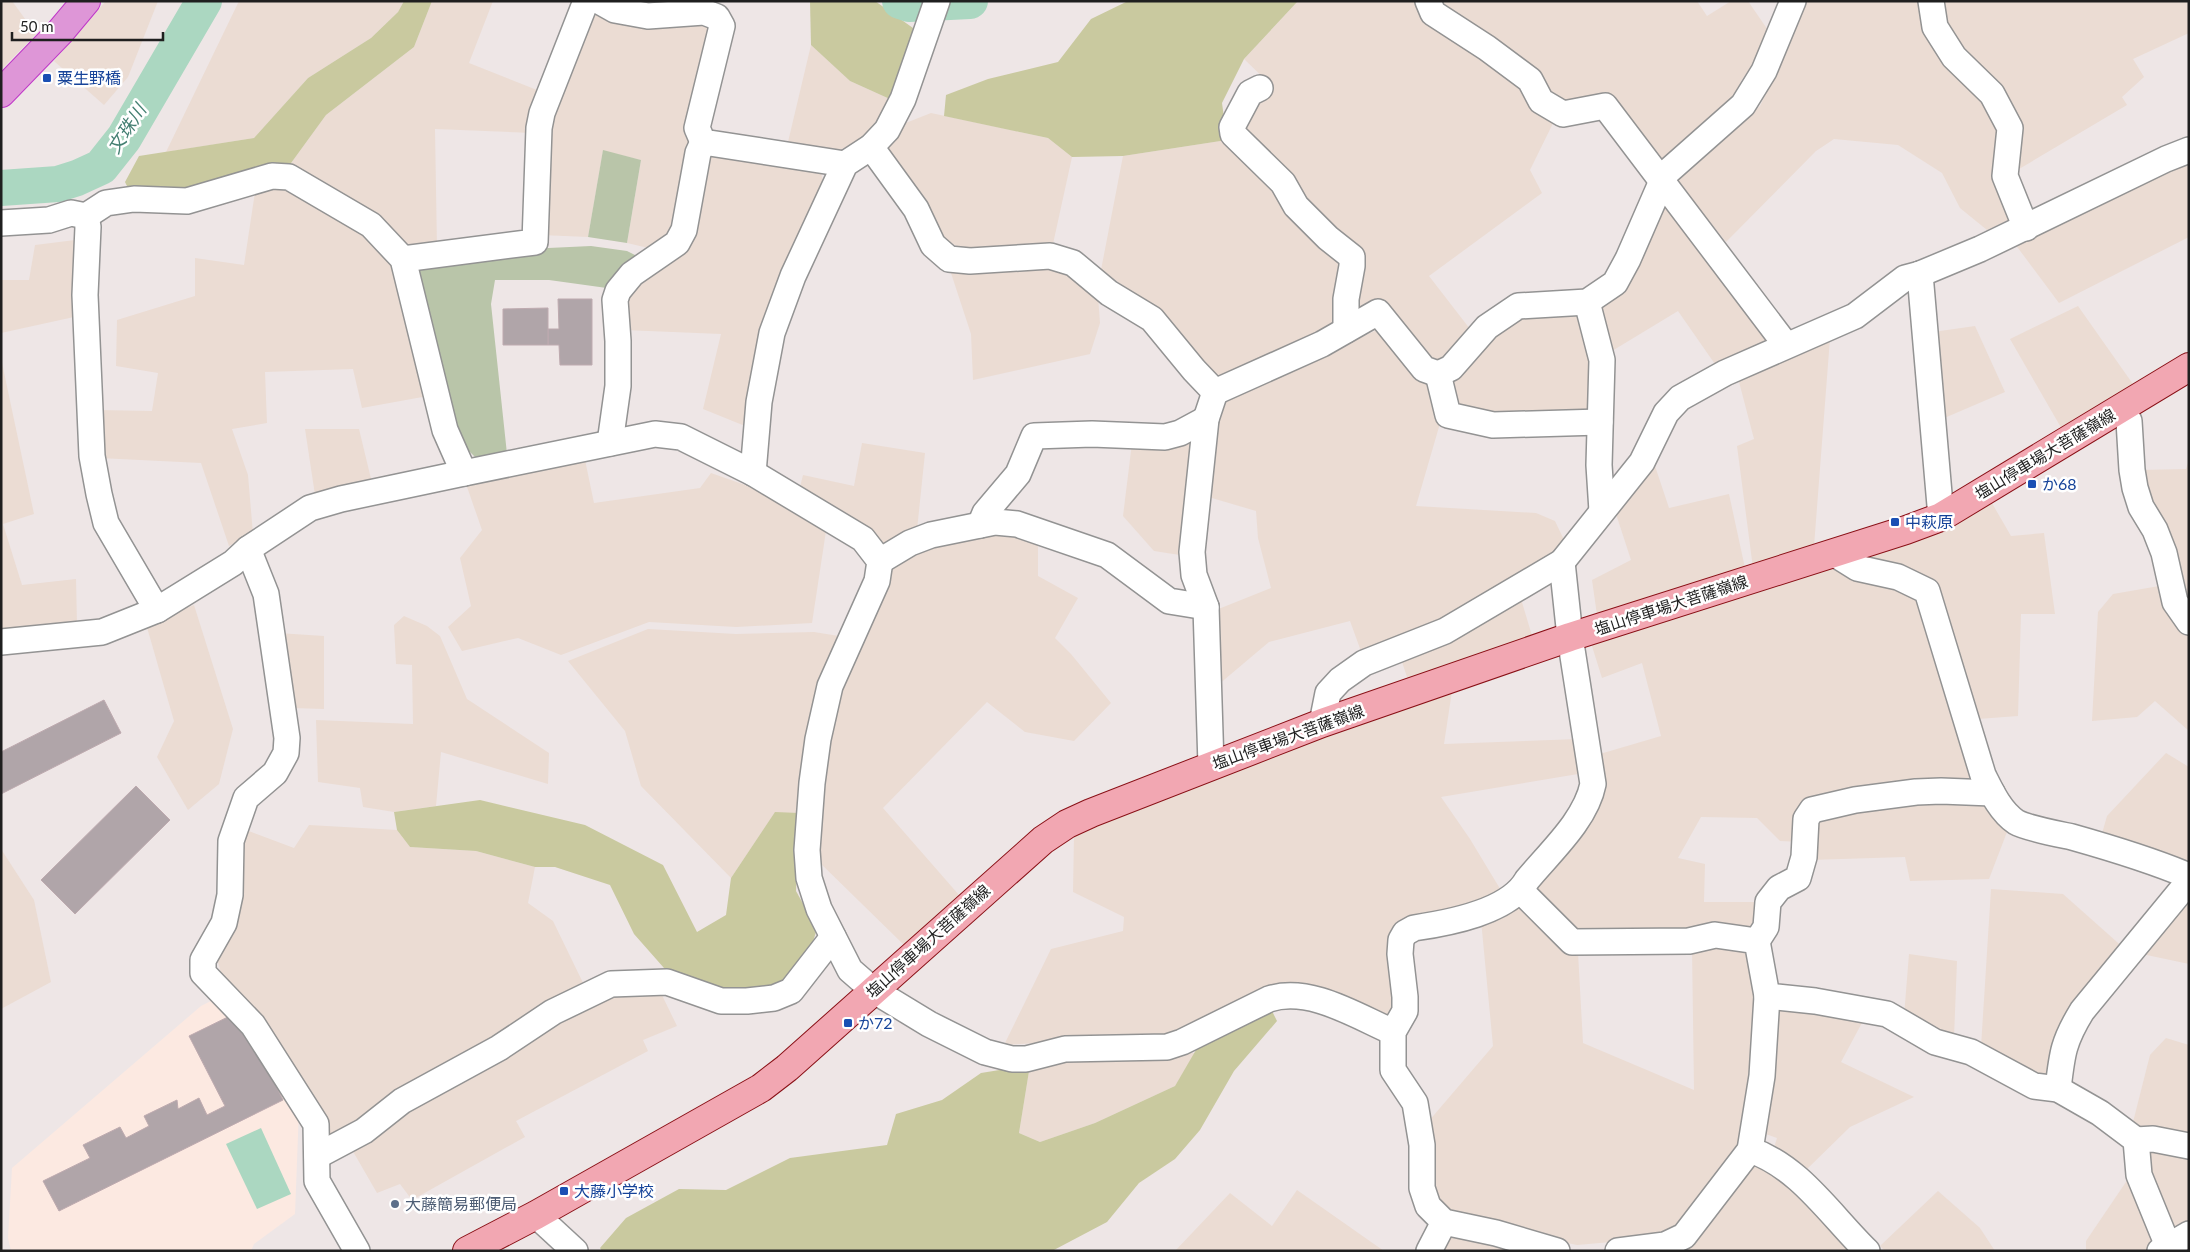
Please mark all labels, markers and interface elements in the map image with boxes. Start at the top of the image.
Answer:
scale bar [12,10,164,42]
text: 50 m [20,17,54,35]
place label: 粟生野橋 [57,68,121,87]
marker: 粟生野橋 [41,72,53,84]
water label: 文珠川 [102,98,151,157]
street label: 塩山停車場大菩薩嶺線 [1971,404,2118,503]
place label: か68 [2042,474,2077,493]
marker: か68 [2026,478,2038,490]
place label: 中萩原 [1905,512,1953,531]
marker: 中萩原 [1889,516,1901,528]
street label: 塩山停車場大菩薩嶺線 [1592,571,1750,638]
street label: 塩山停車場大菩薩嶺線 [1209,700,1366,773]
street label: 塩山停車場大菩薩嶺線 [862,880,993,1001]
place label: か72 [858,1013,893,1032]
marker: か72 [842,1017,854,1029]
place label: 大藤小学校 [574,1181,654,1200]
marker: 大藤小学校 [558,1185,570,1197]
place label: 大藤簡易郵便局 [405,1194,517,1213]
marker: 大藤簡易郵便局 [389,1198,401,1210]

